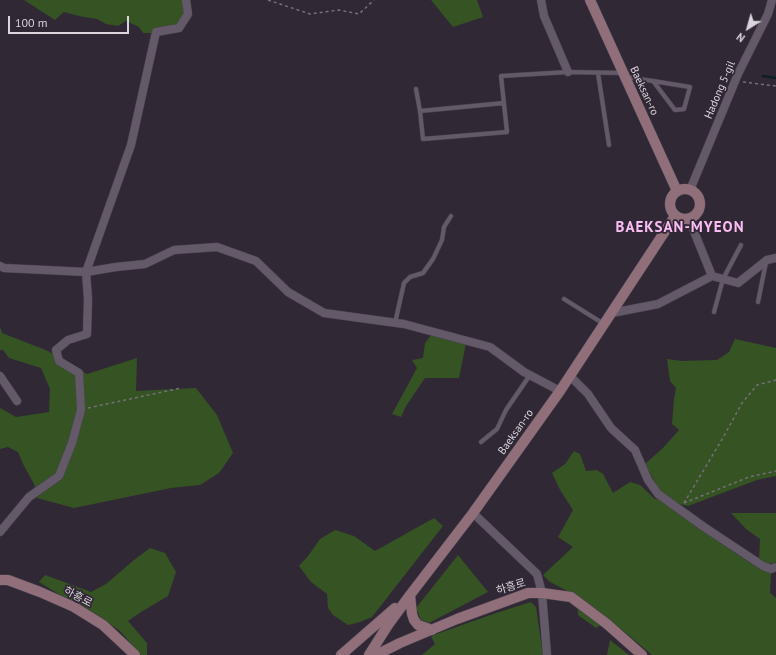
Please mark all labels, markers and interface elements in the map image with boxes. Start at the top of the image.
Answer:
scale bar [10,8,131,34]
north arrow [728,8,768,48]
text: 100 m [15,15,48,30]
text: N [734,30,748,45]
street label: Hadong 5-gil [702,59,738,121]
street label: Baeksan-ro [627,64,661,118]
district label: BAEKSAN-MYEON [616,219,744,237]
street label: Baeksan-ro [496,407,536,457]
street label: 하흥로 [495,576,527,598]
street label: 하흥로 [61,584,95,610]

